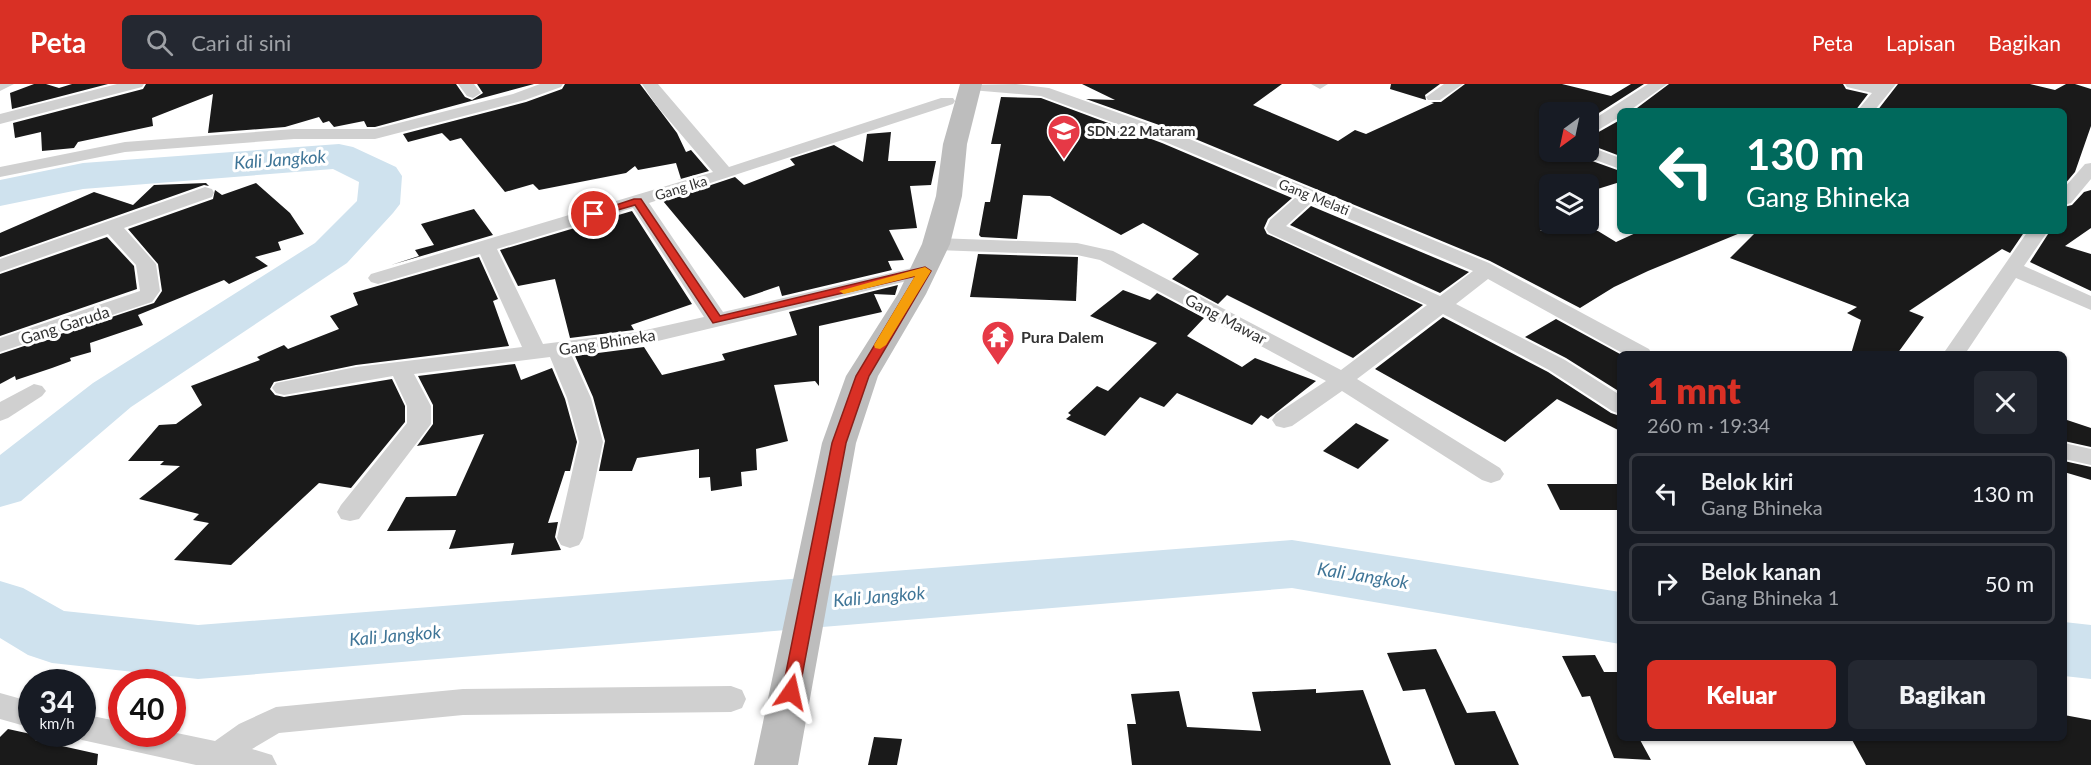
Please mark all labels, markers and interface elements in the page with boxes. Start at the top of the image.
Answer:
search box [122,15,542,69]
text: Peta [30,25,86,59]
icon: search [143,26,176,59]
text: Cari di sini [191,29,291,56]
text: Peta [1812,30,1853,55]
text: Lapisan [1886,30,1955,55]
text: Bagikan [1988,30,2061,55]
north arrow [1539,102,1599,162]
map controls [1539,102,1599,234]
school or university icon: SDN 22 Mataram [1046,113,1082,160]
place label: SDN 22 Mataram [1087,122,1196,139]
text: 130 m [1746,129,1864,179]
icon: left [1647,132,1725,210]
water label: Kali Jangkok [233,145,327,173]
street label: Gang Ika [653,172,709,204]
button: layers [1539,174,1599,234]
street label: Gang Melati [1276,175,1352,218]
text: Gang Bhineka [1746,180,1910,213]
pin [568,188,619,239]
icon: arrive [577,197,610,230]
street label: Gang Mawar [1182,289,1270,348]
street label: Gang Garuda [18,301,112,348]
temple icon: Pura Dalem [980,319,1016,366]
street label: Gang Bhineka [557,325,656,359]
place label: Pura Dalem [1021,327,1104,346]
text: 1 mnt [1647,368,1741,412]
button: close [1974,371,2037,434]
text: 260 m · 19:34 [1647,413,1770,437]
text: Belok kiri [1701,468,1793,495]
icon: left [1650,477,1683,510]
text: 130 m [1972,480,2034,507]
text: Gang Bhineka [1701,495,1823,519]
water label: Kali Jangkok [1316,557,1411,593]
text: Belok kanan [1701,558,1821,585]
icon: right [1650,567,1683,600]
text: 50 m [1985,570,2034,597]
water label: Kali Jangkok [832,581,926,611]
text: Gang Bhineka 1 [1701,585,1839,609]
water label: Kali Jangkok [348,620,442,650]
position arrow [759,660,823,724]
button: Keluar [1647,660,1836,729]
button: Bagikan [1848,660,2037,729]
speed limit sign: 40 [108,669,186,747]
text: 34 [40,683,74,719]
text: km/h [39,714,75,732]

